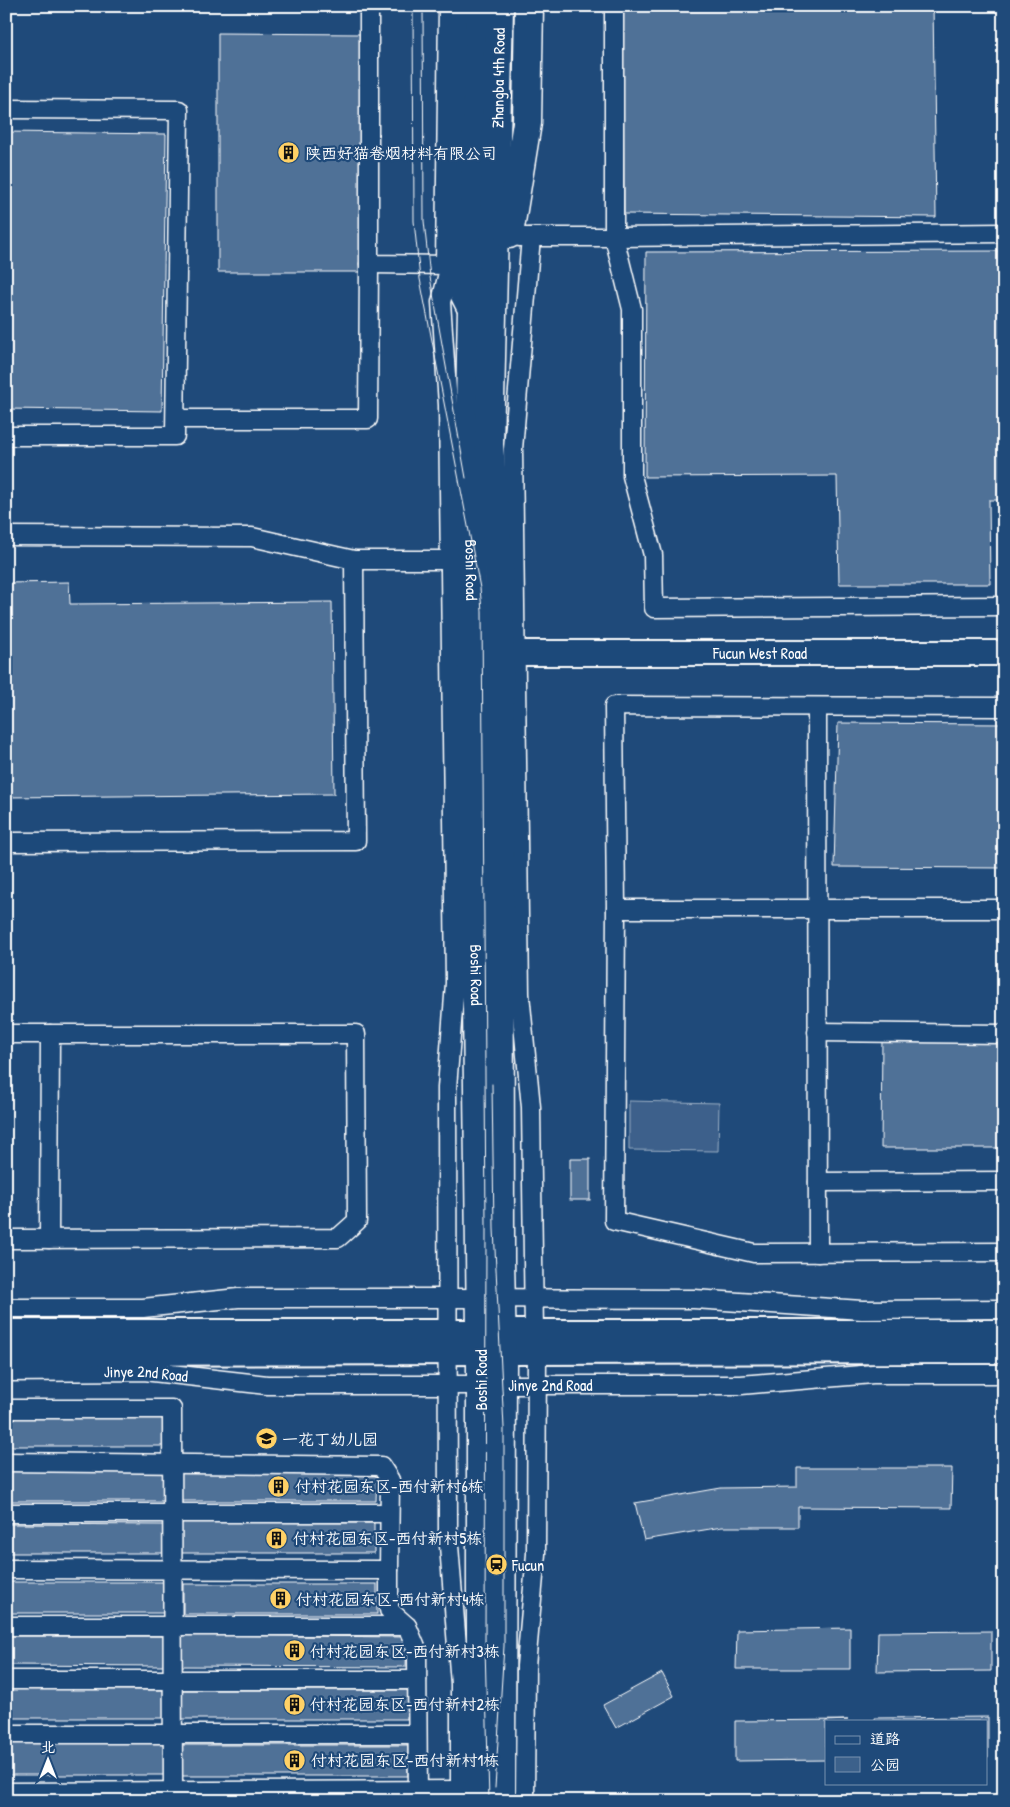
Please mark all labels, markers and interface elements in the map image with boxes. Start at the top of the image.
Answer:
street label: Zhangba 4th Road [486,28,510,128]
building icon: 陕西好猫卷烟材料有限公司 [277,141,301,165]
place label: 陕西好猫卷烟材料有限公司 [305,142,497,164]
street label: Boshi Road [460,539,483,601]
street label: Fucun West Road [712,642,807,664]
street label: Boshi Road [465,944,488,1005]
street label: Boshi Road [470,1350,492,1410]
street label: Jinye 2nd Road [104,1360,189,1387]
street label: Jinye 2nd Road [508,1374,592,1396]
school or university icon: 一花丁幼儿园 [254,1427,278,1451]
place label: 一花丁幼儿园 [282,1428,378,1450]
building icon: 付村花园东区-西付新村6栋 [267,1474,291,1498]
place label: 付村花园东区-西付新村6栋 [295,1475,484,1497]
building icon: 付村花园东区-西付新村5栋 [265,1526,289,1550]
place label: 付村花园东区-西付新村5栋 [293,1527,482,1549]
station icon: Fucun [484,1553,508,1577]
place label: Fucun [511,1554,544,1576]
building icon: 付村花园东区-西付新村4栋 [268,1587,292,1611]
place label: 付村花园东区-西付新村4栋 [296,1588,484,1610]
building icon: 付村花园东区-西付新村3栋 [282,1639,306,1663]
place label: 付村花园东区-西付新村3栋 [310,1640,500,1662]
building icon: 付村花园东区-西付新村2栋 [282,1692,306,1716]
place label: 付村花园东区-西付新村2栋 [310,1693,500,1715]
legend [825,1720,988,1784]
text: 道路 [870,1728,900,1749]
north arrow [22,1734,72,1784]
text: 北 [41,1737,55,1756]
building icon: 付村花园东区-西付新村1栋 [283,1748,307,1772]
place label: 付村花园东区-西付新村1栋 [311,1749,499,1771]
text: 公园 [870,1754,900,1775]

